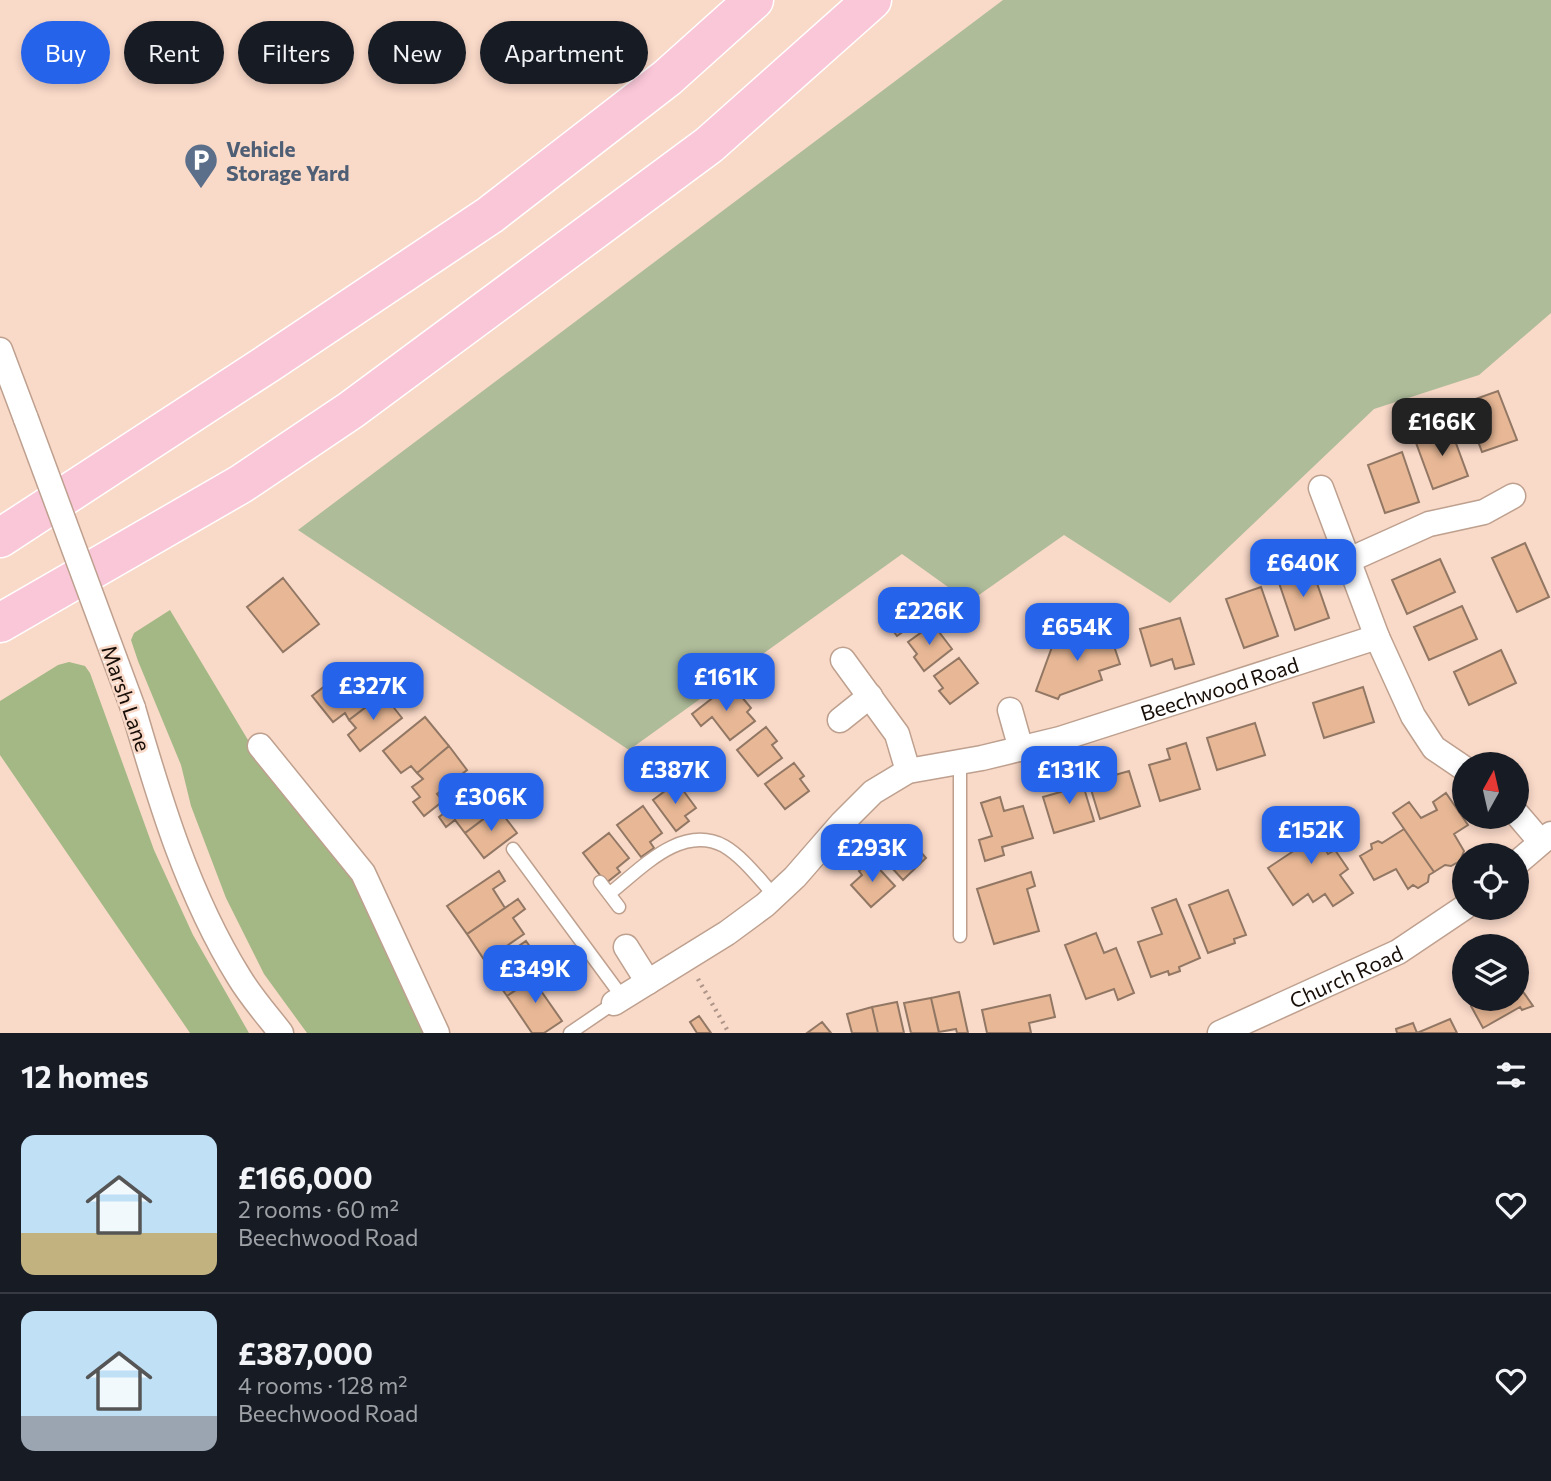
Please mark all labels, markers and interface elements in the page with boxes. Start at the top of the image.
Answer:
chip: Buy [21,21,110,84]
chip: Rent [124,21,224,84]
chip: Filters [238,21,354,84]
chip: New [368,21,466,84]
chip: Apartment [480,21,648,84]
place label: Vehicle Storage Yard [226,136,350,185]
parking icon: Vehicle Storage Yard [182,141,220,190]
pin: £166K [1393,398,1491,458]
text: £166K [1408,407,1476,435]
pin: £640K [1254,540,1352,599]
text: £640K [1266,548,1340,576]
pin: £226K [880,588,978,647]
text: £226K [894,596,964,624]
pin: £654K [1028,604,1126,663]
text: £654K [1041,612,1113,640]
street label: Marsh Lane [97,642,157,754]
street label: Beechwood Road [1137,651,1301,725]
pin: £161K [677,654,775,713]
pin: £327K [324,662,422,722]
text: £161K [694,662,758,690]
text: £327K [339,671,407,699]
pin: £387K [626,746,724,806]
pin: £131K [1020,746,1118,806]
north arrow [1452,752,1530,830]
map controls [1452,752,1529,1011]
text: £387K [640,755,710,783]
text: £131K [1037,755,1101,783]
pin: £306K [442,774,540,833]
text: £306K [455,782,527,810]
pin: £152K [1262,806,1360,866]
text: £152K [1278,815,1344,843]
pin: £293K [823,824,921,884]
text: £293K [837,833,907,861]
button: locate [1452,843,1529,920]
button: layers [1452,934,1529,1011]
street label: Church Road [1285,939,1406,1012]
pin: £349K [486,946,584,1005]
text: £349K [499,954,571,982]
icon: filters [1492,1056,1530,1094]
text: 12 homes [21,1057,149,1094]
text: £166,000 [238,1158,373,1195]
icon: home [77,1163,161,1247]
icon: heart [1492,1186,1530,1224]
text: 2 rooms · 60 m² [238,1195,399,1223]
text: Beechwood Road [238,1223,418,1251]
text: £387,000 [238,1334,373,1371]
icon: home [77,1339,161,1423]
icon: heart [1492,1362,1530,1400]
text: 4 rooms · 128 m² [238,1371,407,1399]
text: Beechwood Road [238,1399,418,1427]

